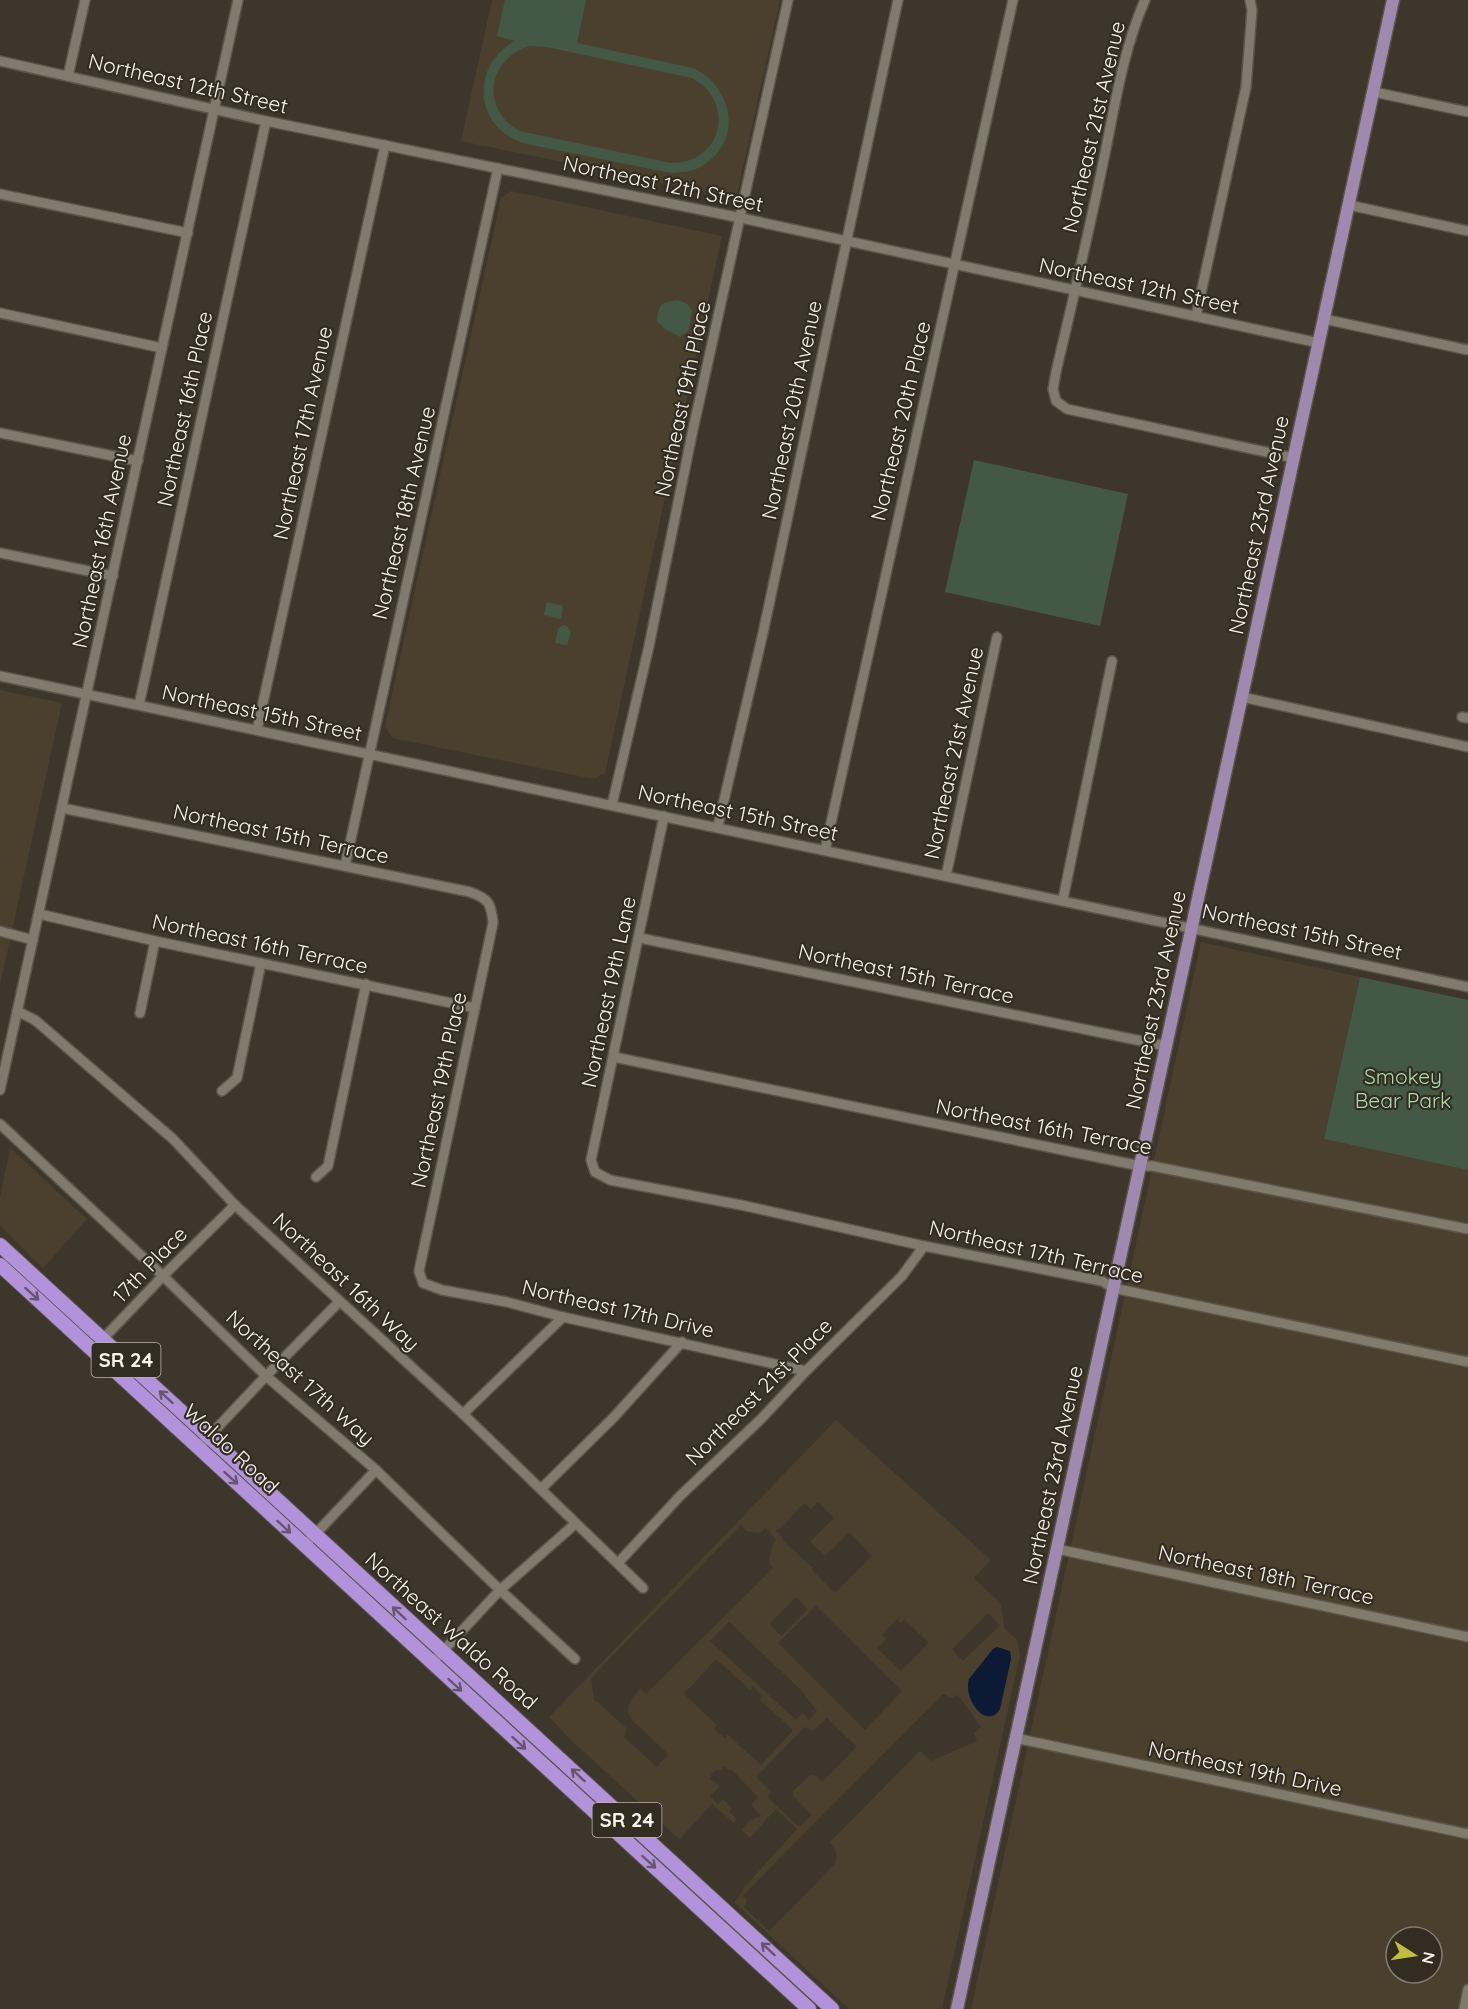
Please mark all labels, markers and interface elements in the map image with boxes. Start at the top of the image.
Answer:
street label: Northeast 21st Avenue [1056,18,1130,235]
street label: Northeast 12th Street [86,47,291,119]
street label: Northeast 12th Street [561,149,766,217]
street label: Northeast 12th Street [1037,251,1242,319]
street label: Northeast 19th Place [649,298,715,499]
street label: Northeast 20th Avenue [755,298,827,522]
street label: Northeast 16th Place [151,309,217,509]
street label: Northeast 20th Place [864,318,936,523]
street label: Northeast 17th Avenue [267,324,337,542]
street label: Northeast 18th Avenue [366,404,440,622]
street label: Northeast 23rd Avenue [1222,413,1294,637]
street label: Northeast 16th Avenue [66,431,136,650]
street label: Northeast 21st Avenue [918,644,988,861]
street label: Northeast 15th Street [160,678,365,746]
street label: Northeast 15th Street [636,778,841,846]
street label: Northeast 15th Terrace [171,797,391,869]
street label: Northeast 23rd Avenue [1119,888,1191,1112]
street label: Northeast 19th Lane [575,894,641,1090]
street label: Northeast 15th Street [1200,897,1405,965]
street label: Northeast 16th Terrace [150,907,370,979]
street label: Northeast 15th Terrace [796,937,1016,1009]
street label: Northeast 19th Place [405,989,471,1190]
park label: Smokey Bear Park [1355,1063,1451,1113]
street label: Northeast 16th Terrace [934,1092,1155,1160]
street label: Northeast 16th Way [268,1207,425,1356]
street label: Northeast 17th Terrace [927,1214,1146,1288]
street label: 17th Place [107,1221,192,1308]
street label: Northeast 17th Drive [520,1273,717,1343]
one-way arrow [24,1287,39,1301]
street label: Northeast 17th Way [221,1304,380,1451]
street label: Northeast 21st Place [679,1312,837,1470]
road number: SR 24 [92,1343,160,1377]
street label: Northeast 23rd Avenue [1016,1363,1088,1587]
one-way arrow [159,1390,174,1404]
street label: Waldo Road [179,1398,285,1499]
one-way arrow [223,1471,238,1485]
one-way arrow [276,1520,291,1534]
street label: Northeast 18th Terrace [1156,1538,1376,1610]
street label: Northeast Waldo Road [360,1546,543,1715]
one-way arrow [392,1606,407,1620]
one-way arrow [447,1678,462,1692]
street label: Northeast 19th Drive [1146,1735,1344,1801]
one-way arrow [511,1736,526,1750]
one-way arrow [570,1768,585,1782]
road number: SR 24 [592,1803,662,1837]
one-way arrow [641,1854,656,1869]
north arrow [1384,1925,1444,1985]
one-way arrow [760,1942,775,1957]
text: N [1418,1950,1440,1966]

